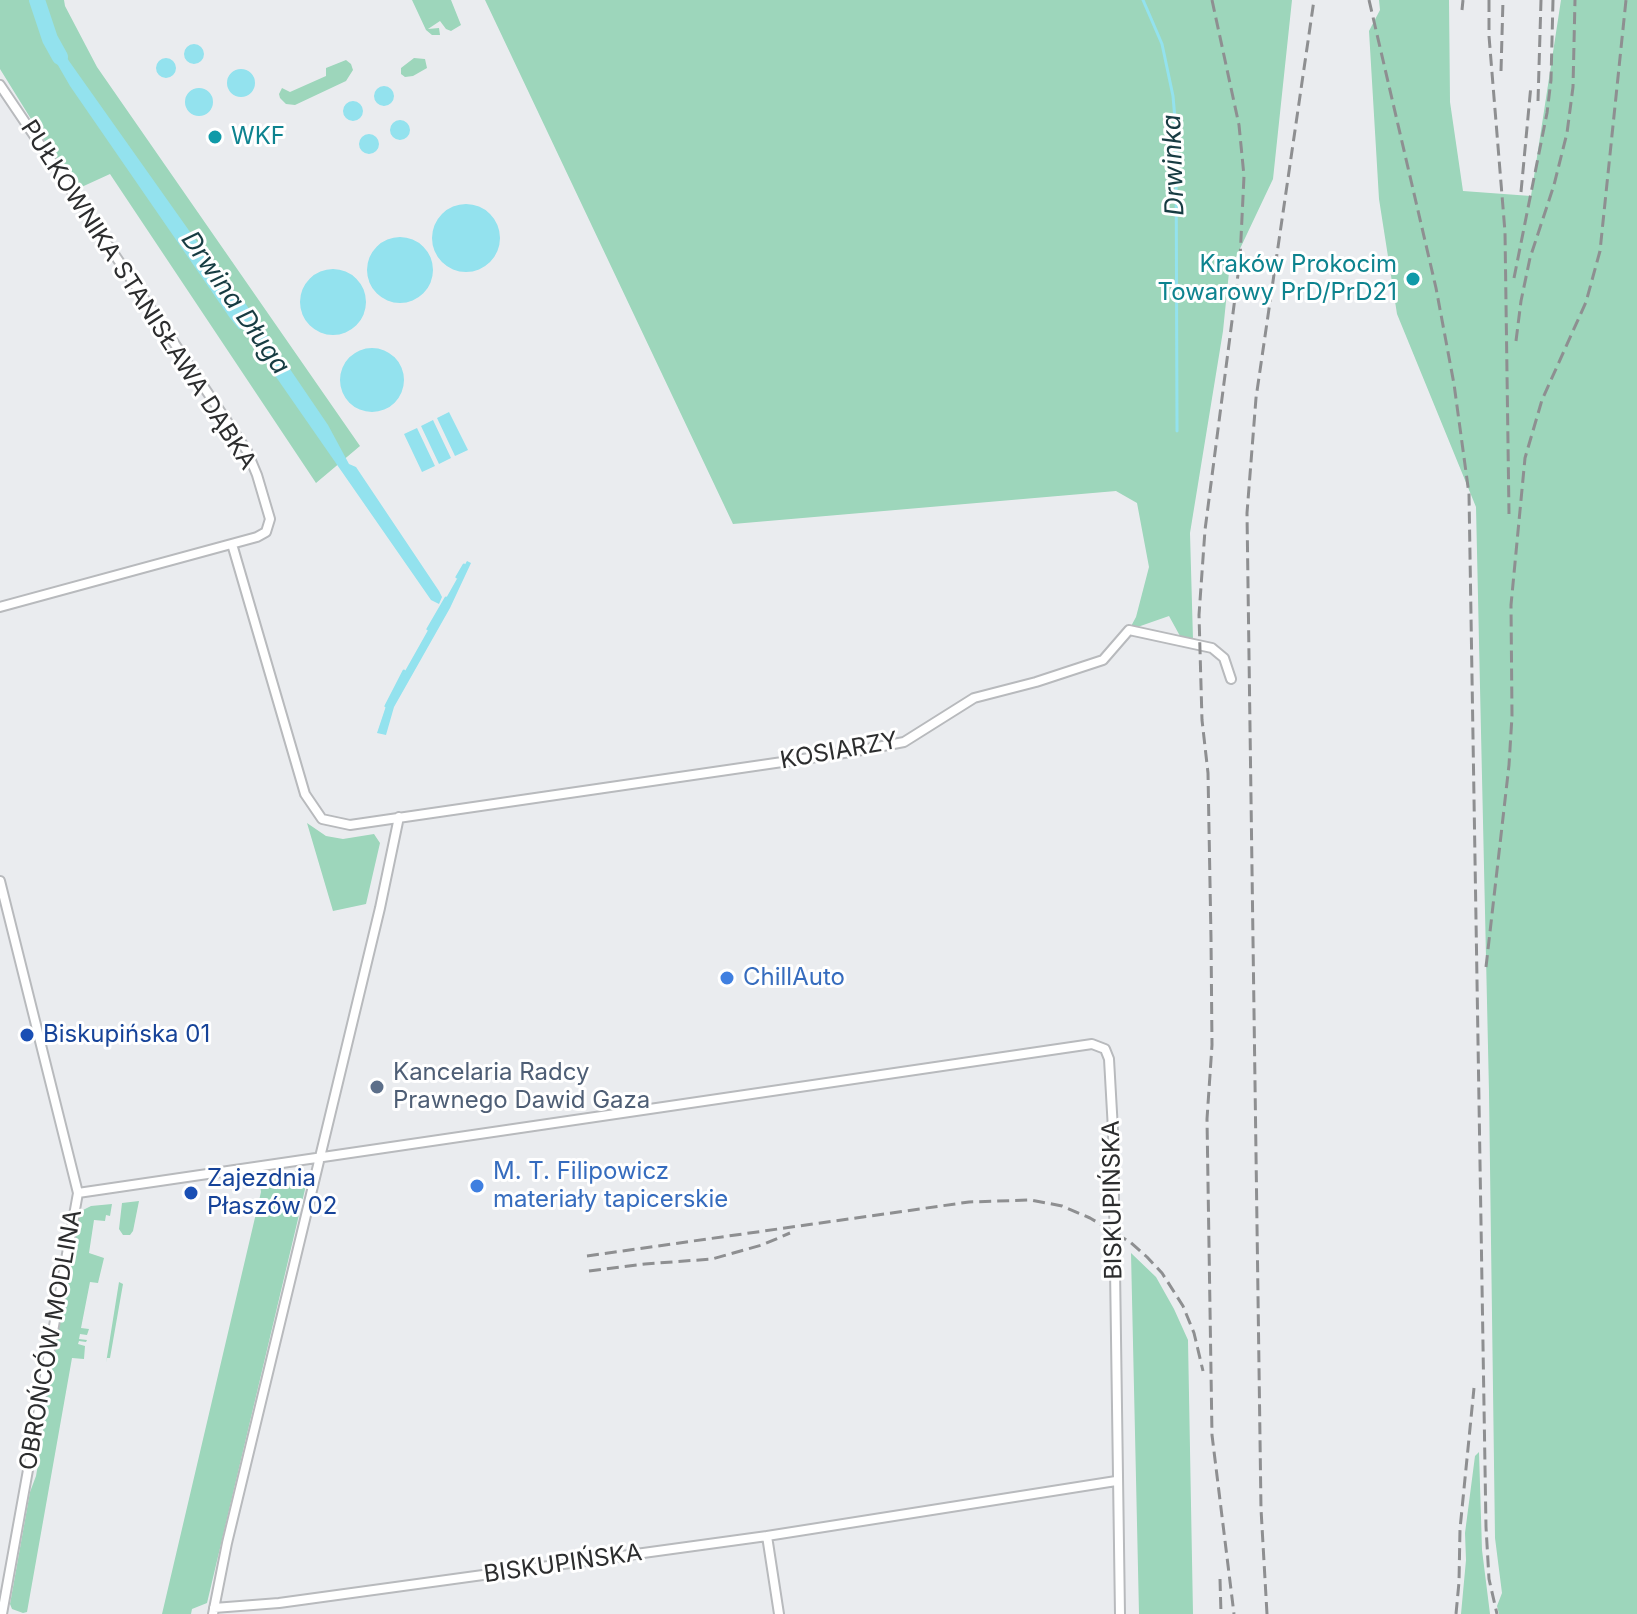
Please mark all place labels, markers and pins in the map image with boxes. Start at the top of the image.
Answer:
place label: WKF [231,123,285,151]
marker: WKF [206,128,224,146]
place label: Kraków Prokocim Towarowy PrD/PrD21 [1158,251,1397,307]
marker: Kraków Prokocim Towarowy PrD/PrD21 [1404,270,1422,288]
place label: ChillAuto [743,964,845,992]
marker: ChillAuto [718,969,736,987]
place label: Biskupińska 01 [43,1021,210,1049]
marker: Biskupińska 01 [18,1026,36,1044]
place label: Kancelaria Radcy Prawnego Dawid Gaza [393,1059,650,1115]
marker: Kancelaria Radcy Prawnego Dawid Gaza [368,1078,386,1096]
place label: M. T. Filipowicz materiały tapicerskie [493,1158,728,1214]
place label: Zajezdnia Płaszów 02 [207,1165,337,1221]
marker: M. T. Filipowicz materiały tapicerskie [468,1177,486,1195]
marker: Zajezdnia Płaszów 02 [182,1184,200,1202]

